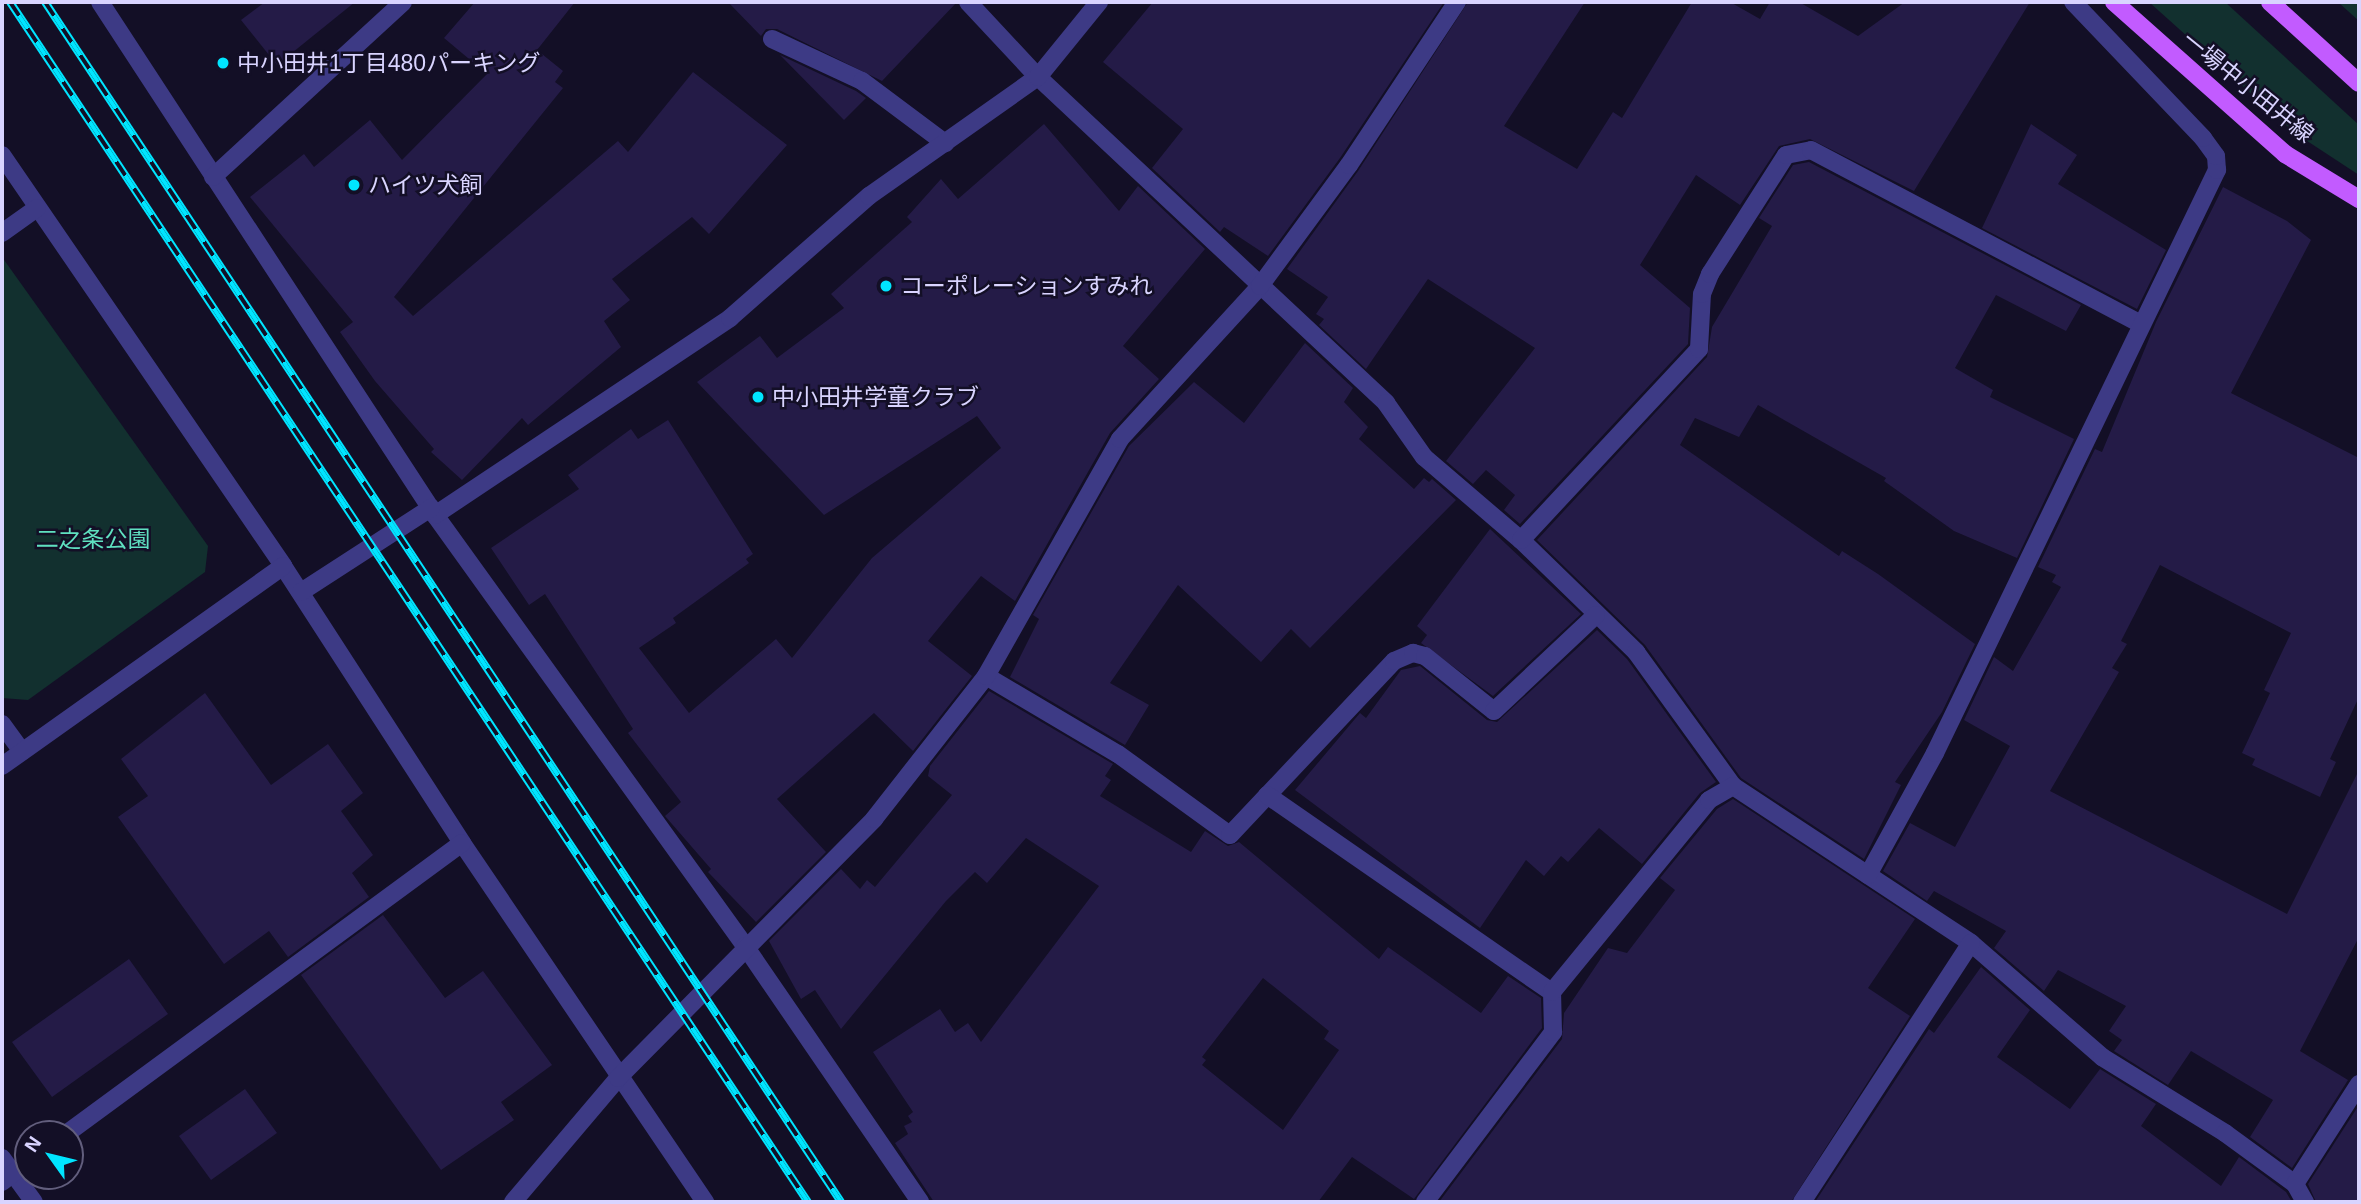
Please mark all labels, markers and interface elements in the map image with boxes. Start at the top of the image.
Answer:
street label: 一場中小田井線 [2177,26,2319,148]
place label: 中小田井1丁目480パーキング [237,49,541,77]
marker: 中小田井1丁目480パーキング [215,55,231,71]
place label: ハイツ犬飼 [368,171,483,199]
marker: ハイツ犬飼 [346,177,362,193]
place label: コーポレーションすみれ [900,272,1153,300]
marker: コーポレーションすみれ [878,278,894,294]
place label: 中小田井学童クラブ [772,383,979,411]
marker: 中小田井学童クラブ [750,389,766,405]
park label: 二之条公園 [36,525,150,553]
north arrow [14,1120,84,1190]
text: N [20,1133,45,1156]

